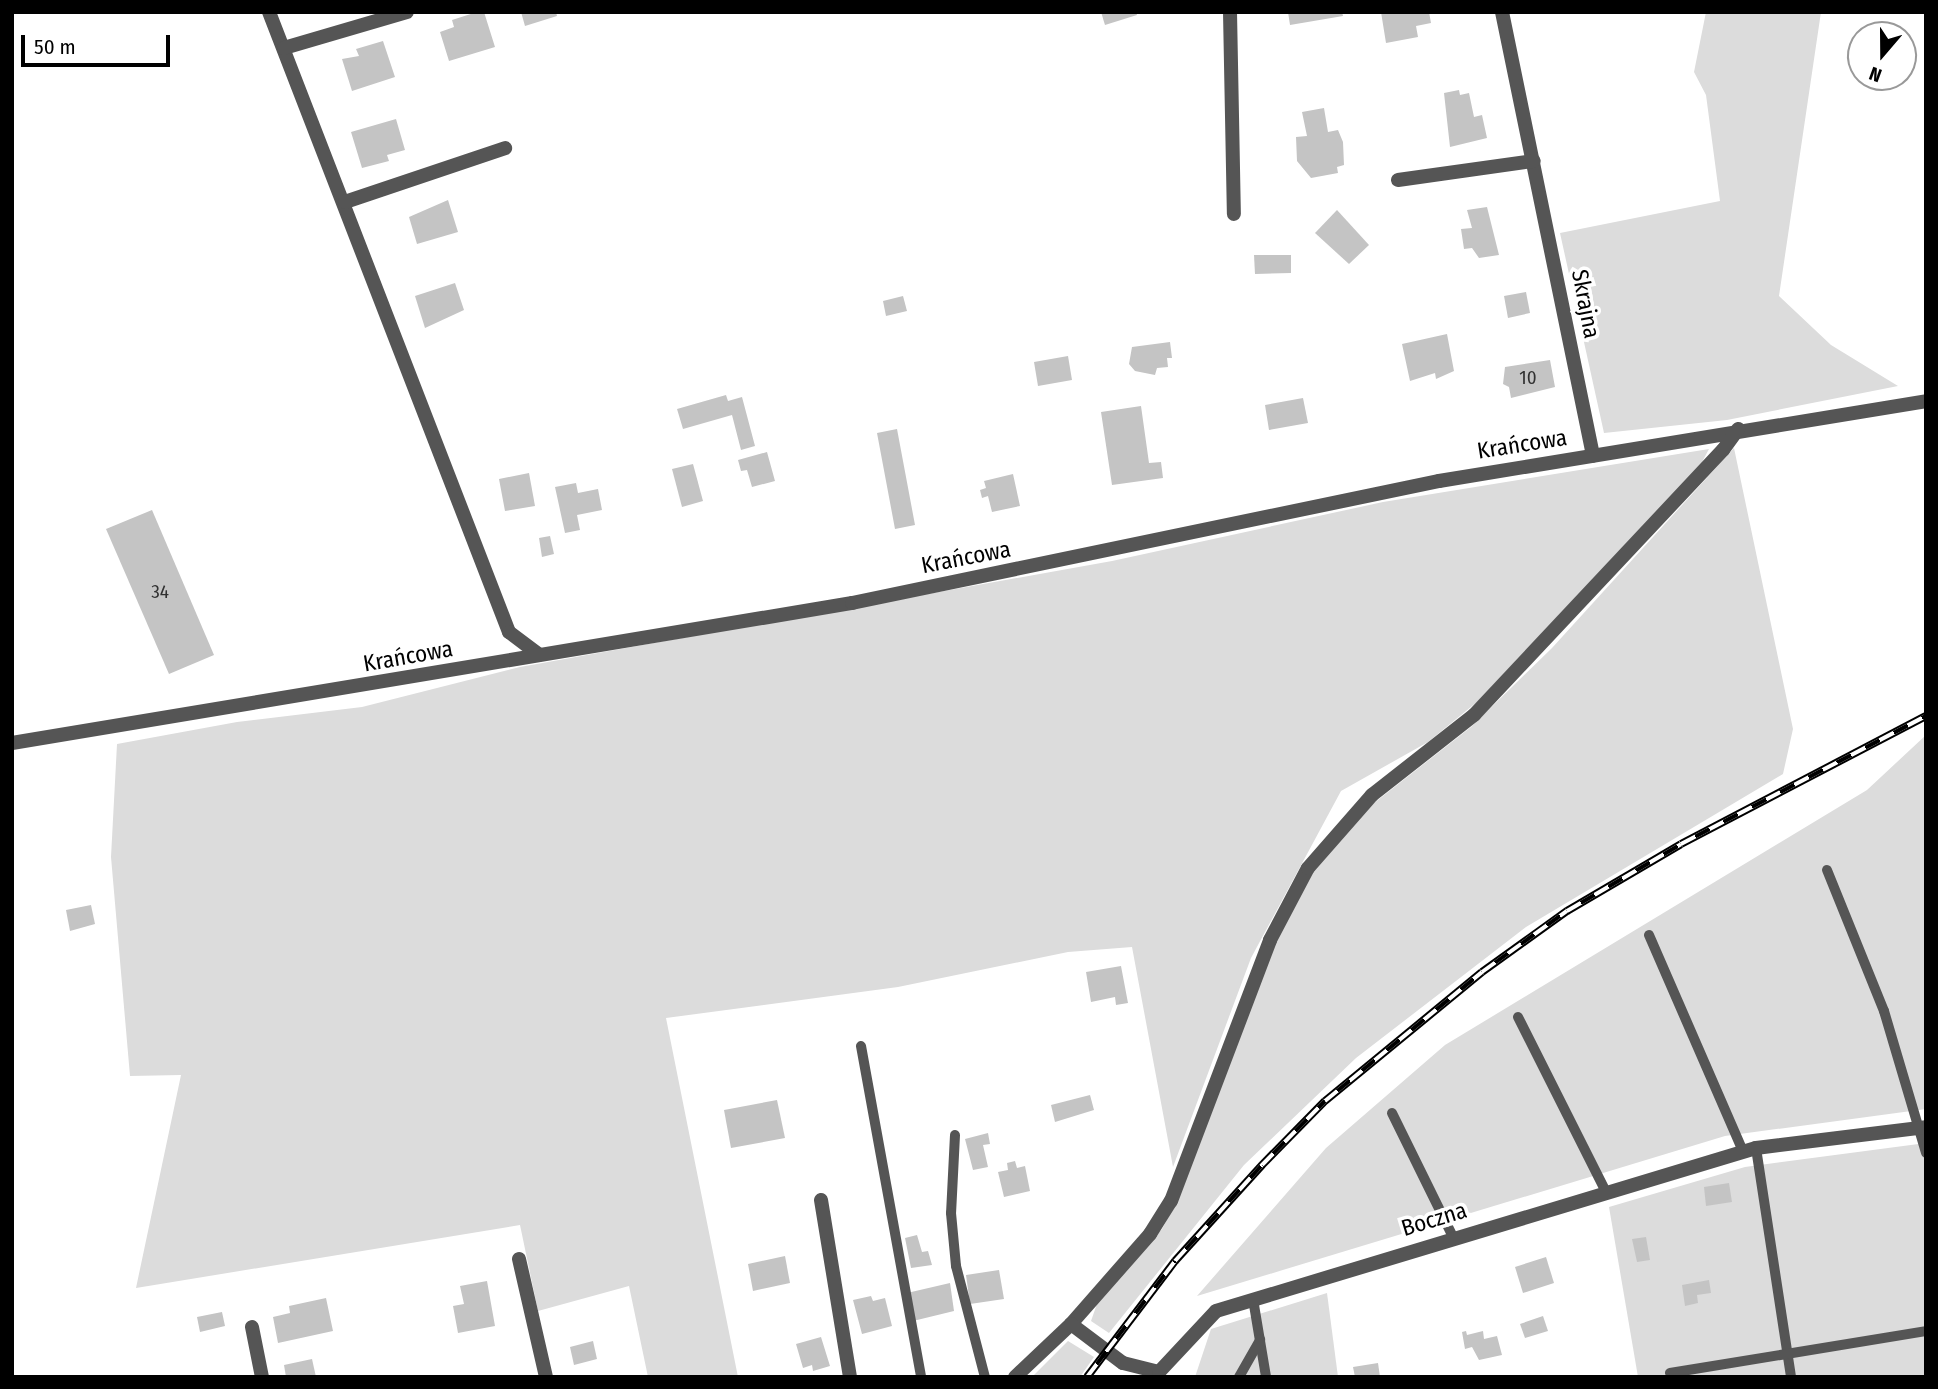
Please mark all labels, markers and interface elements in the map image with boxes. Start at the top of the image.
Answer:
scale bar [24,21,173,65]
north arrow [1847,21,1917,91]
text: 50 m [34,34,76,60]
text: N [1866,62,1885,87]
street label: Skrajna [1566,267,1606,341]
house number: 10 [1519,367,1537,389]
street label: Krańcowa [1475,423,1569,465]
street label: Krańcowa [919,535,1013,579]
house number: 34 [151,581,169,603]
street label: Krańcowa [361,635,455,677]
street label: Boczna [1398,1196,1470,1242]

